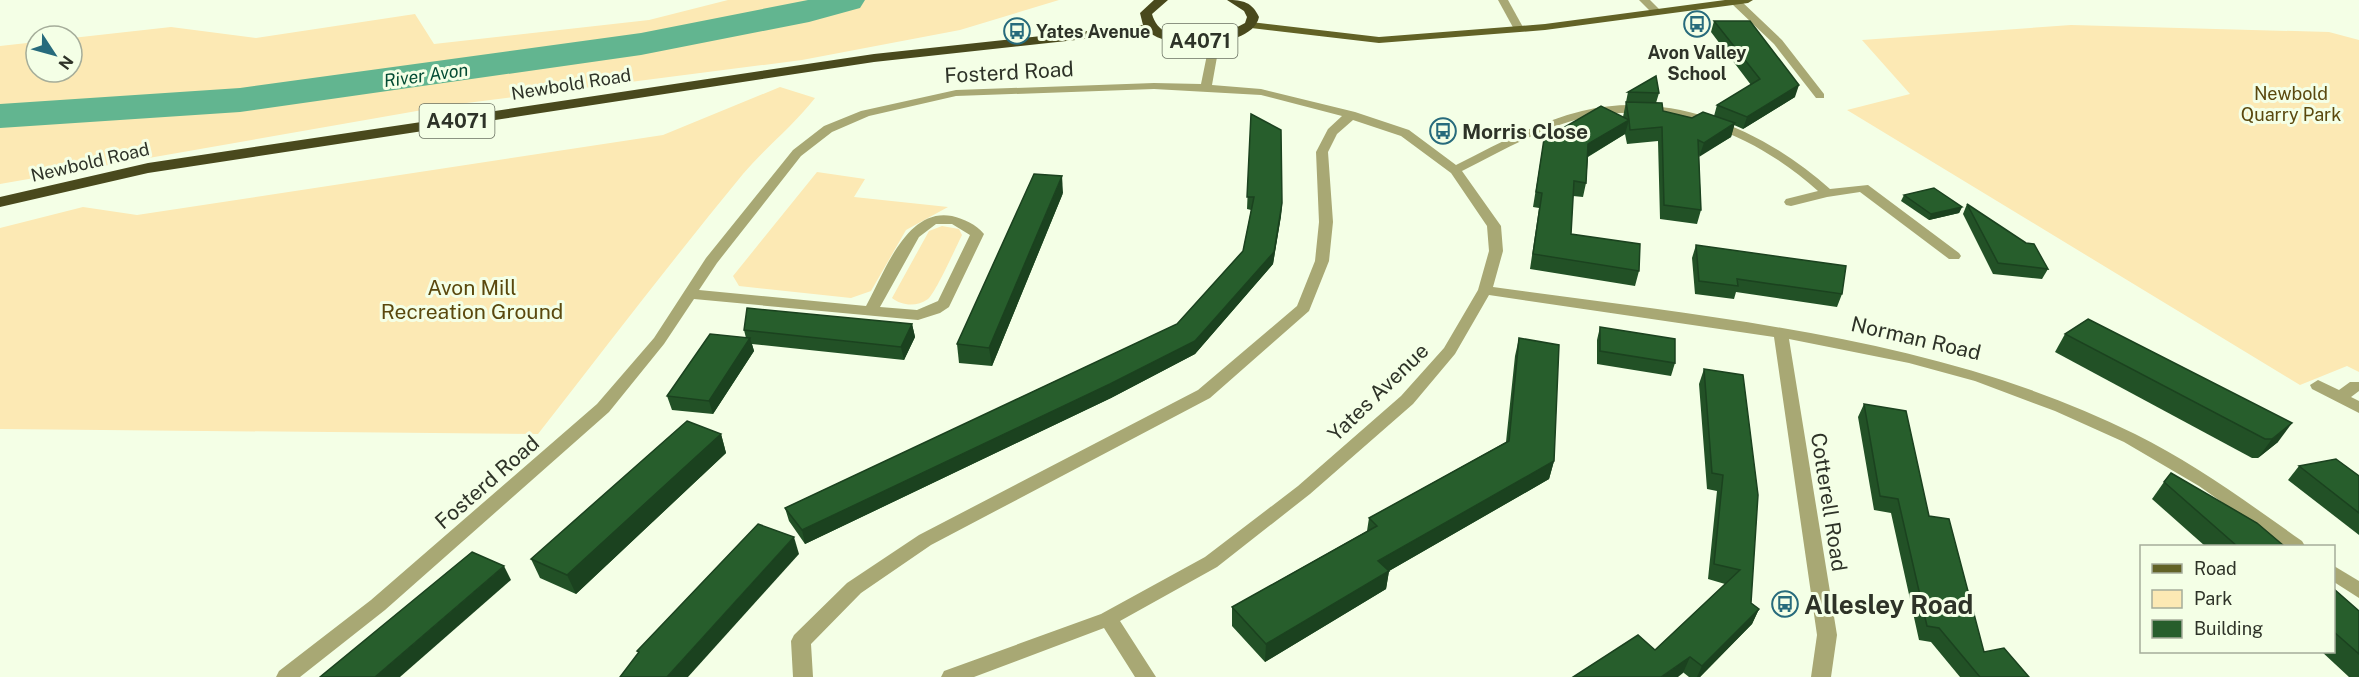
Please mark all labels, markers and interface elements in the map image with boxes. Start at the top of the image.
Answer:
bus stop icon: Avon Valley School [1682,9,1712,39]
bus stop icon: Yates Avenue [1002,16,1032,46]
place label: Yates Avenue [1036,21,1150,42]
north arrow [24,24,84,84]
road number: A4071 [1162,24,1238,58]
place label: Avon Valley School [1648,42,1746,84]
text: N [54,52,77,73]
street label: Fosterd Road [944,56,1074,88]
water label: River Avon [382,59,470,91]
street label: Newbold Road [509,64,633,104]
park label: Newbold Quarry Park [2241,83,2341,125]
road number: A4071 [420,104,494,138]
bus stop icon: Morris Close [1428,116,1458,146]
place label: Morris Close [1462,119,1588,144]
street label: Newbold Road [29,138,151,186]
park label: Avon Mill Recreation Ground [381,275,563,324]
street label: Norman Road [1849,311,1983,365]
street label: Yates Avenue [1323,338,1433,446]
street label: Fosterd Road [430,430,544,534]
street label: Cotterell Road [1806,431,1852,573]
legend [2140,545,2335,653]
text: Road [2194,558,2237,579]
text: Park [2194,588,2232,609]
bus stop icon: Allesley Road [1770,589,1800,619]
place label: Allesley Road [1804,589,1973,620]
text: Building [2194,618,2263,639]

